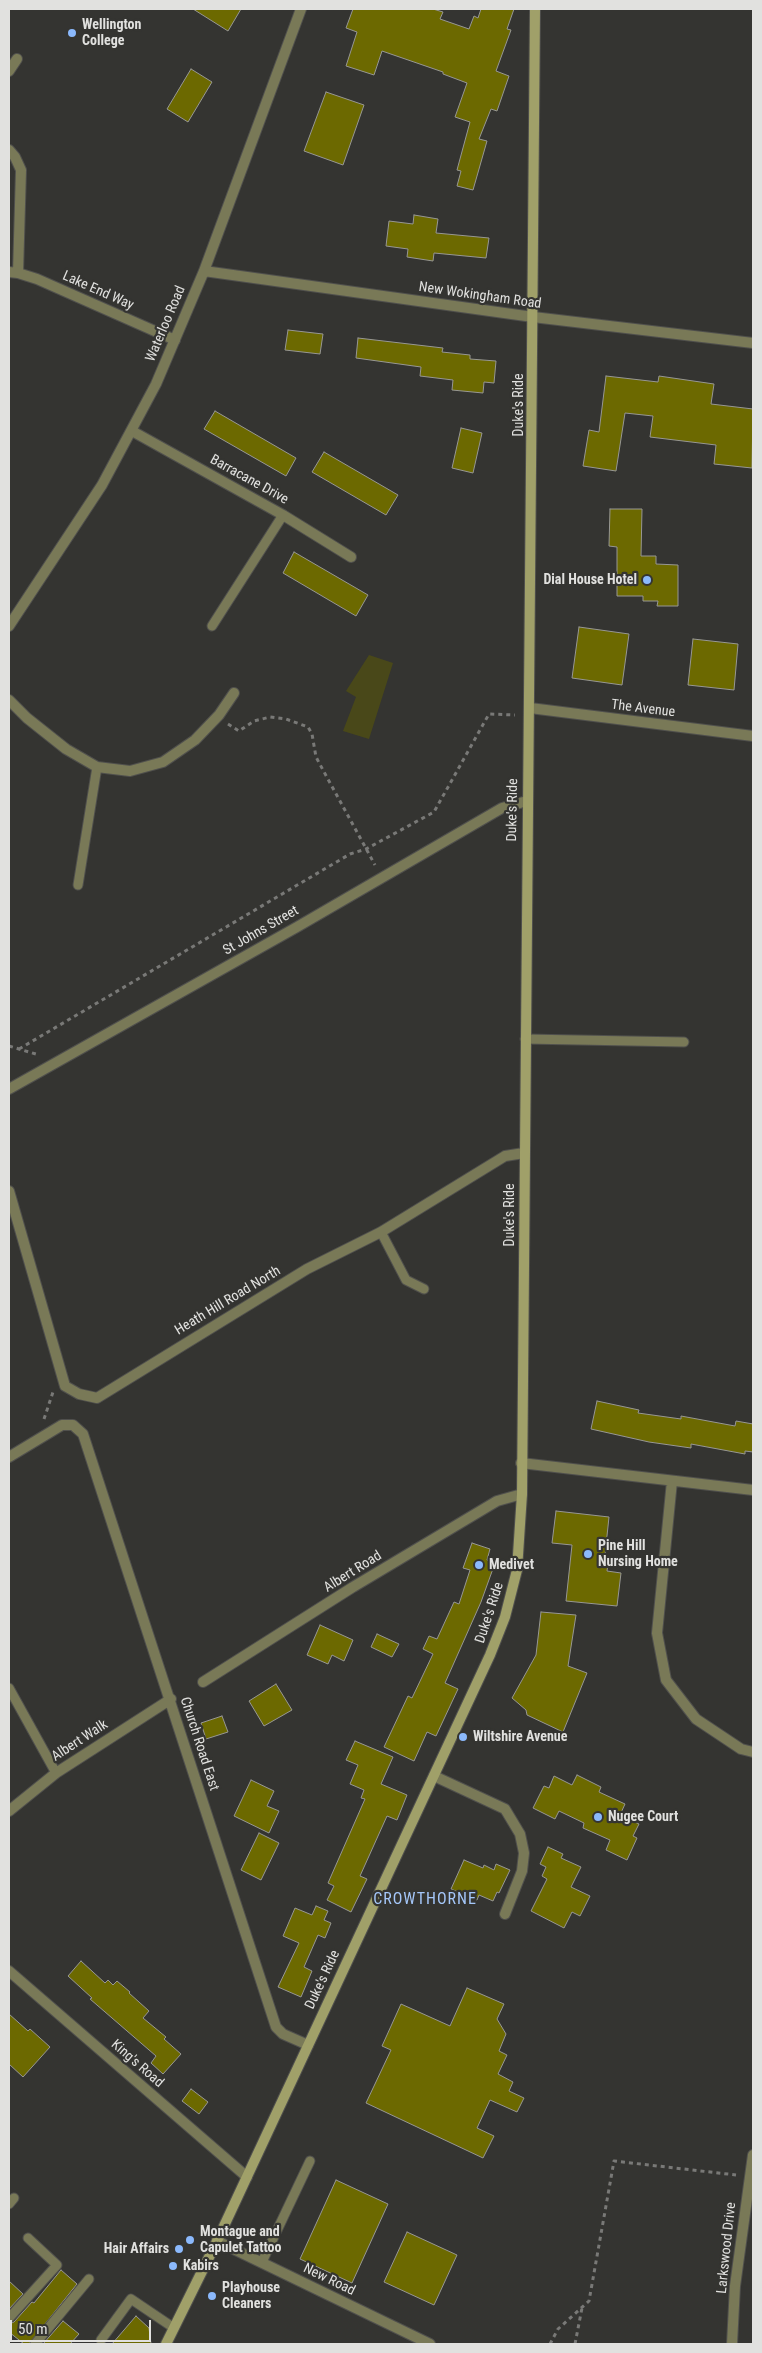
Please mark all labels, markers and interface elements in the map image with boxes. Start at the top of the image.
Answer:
place label: Wellington College [82,17,141,49]
marker: Wellington College [66,27,78,39]
street label: Lake End Way [60,268,136,314]
street label: New Wokingham Road [418,279,542,313]
street label: Waterloo Road [143,284,189,364]
street label: Duke's Ride [511,373,527,437]
street label: Barracane Drive [207,452,291,508]
place label: Dial House Hotel [543,572,637,588]
marker: Dial House Hotel [641,574,653,586]
street label: The Avenue [610,697,676,721]
street label: Duke's Ride [504,778,522,842]
street label: St Johns Street [220,903,302,959]
street label: Duke's Ride [502,1183,518,1247]
street label: Heath Hill Road North [172,1263,284,1339]
place label: Pine Hill Nursing Home [598,1538,678,1570]
street label: Albert Road [321,1548,385,1596]
marker: Pine Hill Nursing Home [582,1548,594,1560]
place label: Medivet [489,1557,534,1573]
marker: Medivet [473,1559,485,1571]
street label: Duke's Ride [472,1580,508,1646]
street label: Church Road East [176,1695,222,1793]
street label: Albert Walk [49,1717,111,1765]
place label: Wiltshire Avenue [473,1729,567,1745]
marker: Wiltshire Avenue [457,1731,469,1743]
place label: Nugee Court [608,1809,678,1825]
marker: Nugee Court [592,1811,604,1823]
district label: CROWTHORNE [372,1890,478,1910]
street label: Duke's Ride [302,1948,344,2012]
street label: King's Road [107,2037,167,2091]
street label: Larkswood Drive [714,2202,740,2294]
place label: Montague and Capulet Tattoo [200,2224,282,2256]
marker: Montague and Capulet Tattoo [184,2234,196,2246]
place label: Hair Affairs [104,2241,169,2257]
marker: Hair Affairs [173,2243,185,2255]
place label: Kabirs [183,2258,219,2274]
marker: Kabirs [167,2260,179,2272]
street label: New Road [300,2260,358,2300]
place label: Playhouse Cleaners [222,2280,280,2312]
marker: Playhouse Cleaners [206,2290,218,2302]
scale bar [12,2310,154,2342]
text: 50 m [18,2320,48,2338]

